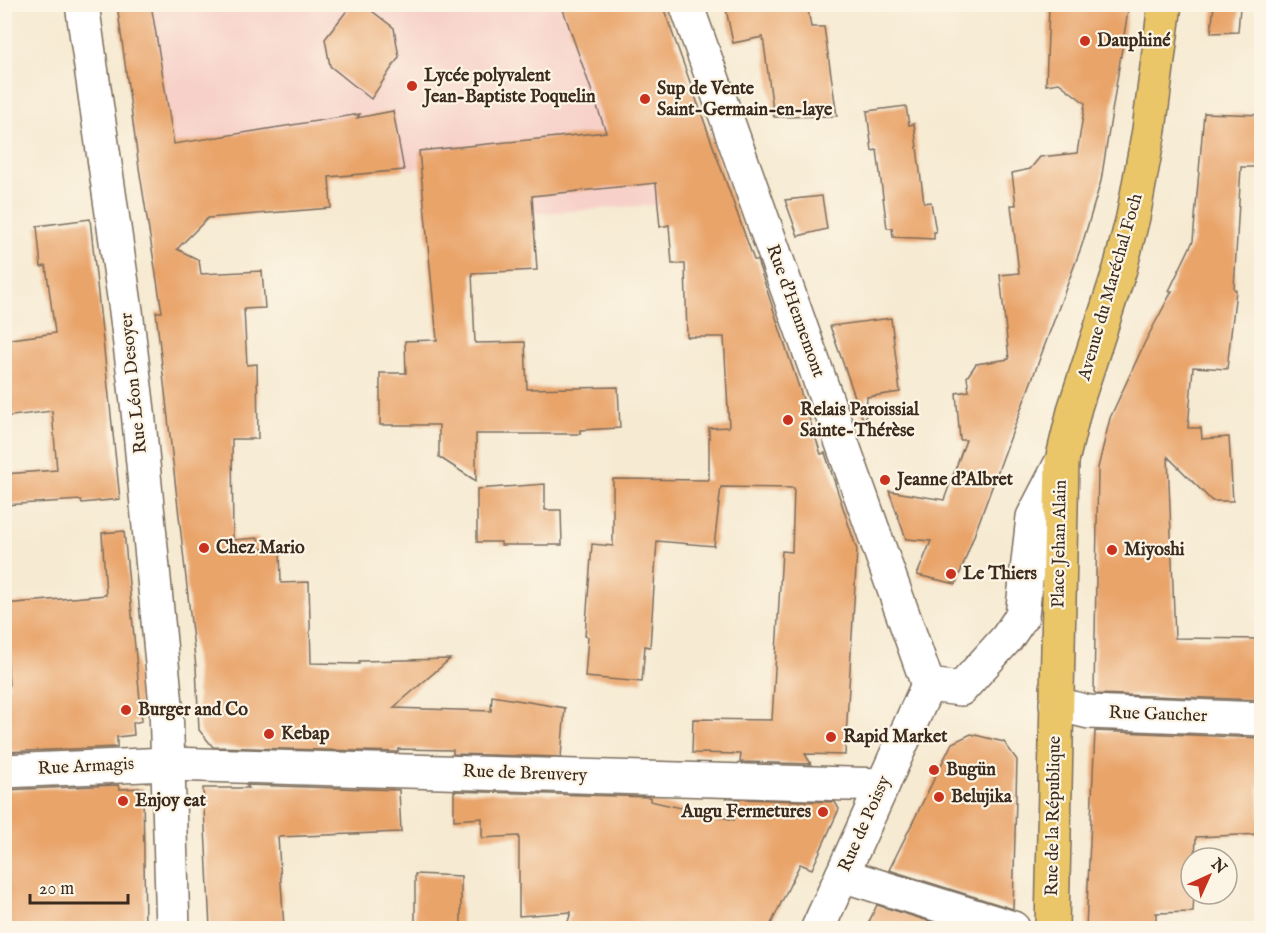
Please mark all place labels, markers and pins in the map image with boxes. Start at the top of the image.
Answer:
place label: Dauphiné [1097,30,1171,53]
marker: Dauphiné [1078,34,1092,48]
place label: Lycée polyvalent Jean-Baptiste Poquelin [422,65,596,109]
place label: Sup de Vente Saint-Germain-en-laye [657,78,833,122]
marker: Lycée polyvalent Jean-Baptiste Poquelin [405,79,419,93]
marker: Sup de Vente Saint-Germain-en-laye [638,92,652,106]
place label: Relais Paroissial Sainte-Thérèse [800,399,920,443]
marker: Relais Paroissial Sainte-Thérèse [781,413,795,427]
place label: Jeanne d’Albret [895,469,1014,492]
marker: Jeanne d’Albret [878,473,892,487]
place label: Chez Mario [216,537,305,560]
place label: Miyoshi [1124,539,1185,562]
marker: Chez Mario [197,541,211,555]
marker: Miyoshi [1105,543,1119,557]
place label: Le Thiers [963,563,1038,586]
marker: Le Thiers [944,567,958,581]
place label: Burger and Co [138,699,248,722]
marker: Burger and Co [119,703,133,717]
place label: Kebap [281,723,330,746]
place label: Rapid Market [843,726,948,749]
marker: Kebap [262,727,276,741]
marker: Rapid Market [824,730,838,744]
place label: Bugün [946,759,996,782]
marker: Bugün [927,763,941,777]
place label: Belujika [951,786,1013,809]
place label: Enjoy eat [135,790,207,813]
marker: Belujika [932,790,946,804]
marker: Enjoy eat [116,794,130,808]
place label: Augu Fermetures [680,801,812,824]
marker: Augu Fermetures [816,805,830,819]

